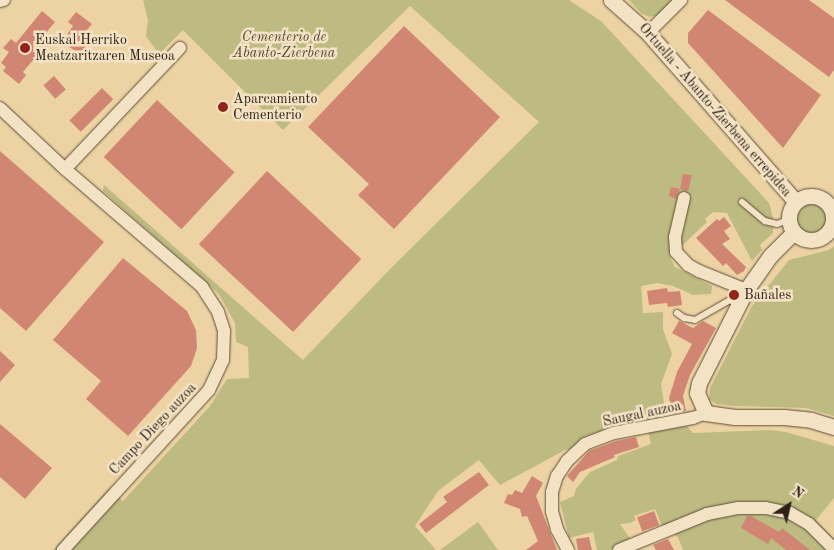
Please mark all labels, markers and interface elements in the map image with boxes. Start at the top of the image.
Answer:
street label: Ortuella - Abanto-Zierbena errepidea [635,20,795,200]
park label: Cementerio de Abanto-Zierbena [233,29,335,62]
place label: Euskal Herriko Meatzaritzaren Museoa [35,32,175,64]
marker: Euskal Herriko Meatzaritzaren Museoa [19,42,31,54]
place label: Aparcamiento Cementerio [233,91,317,124]
marker: Aparcamiento Cementerio [217,101,229,113]
place label: Bañales [744,287,791,303]
marker: Bañales [728,289,740,301]
street label: Campo Diego auzoa [106,380,200,478]
street label: Saugal auzoa [601,398,683,430]
north arrow [764,480,814,530]
text: N [789,484,806,502]

